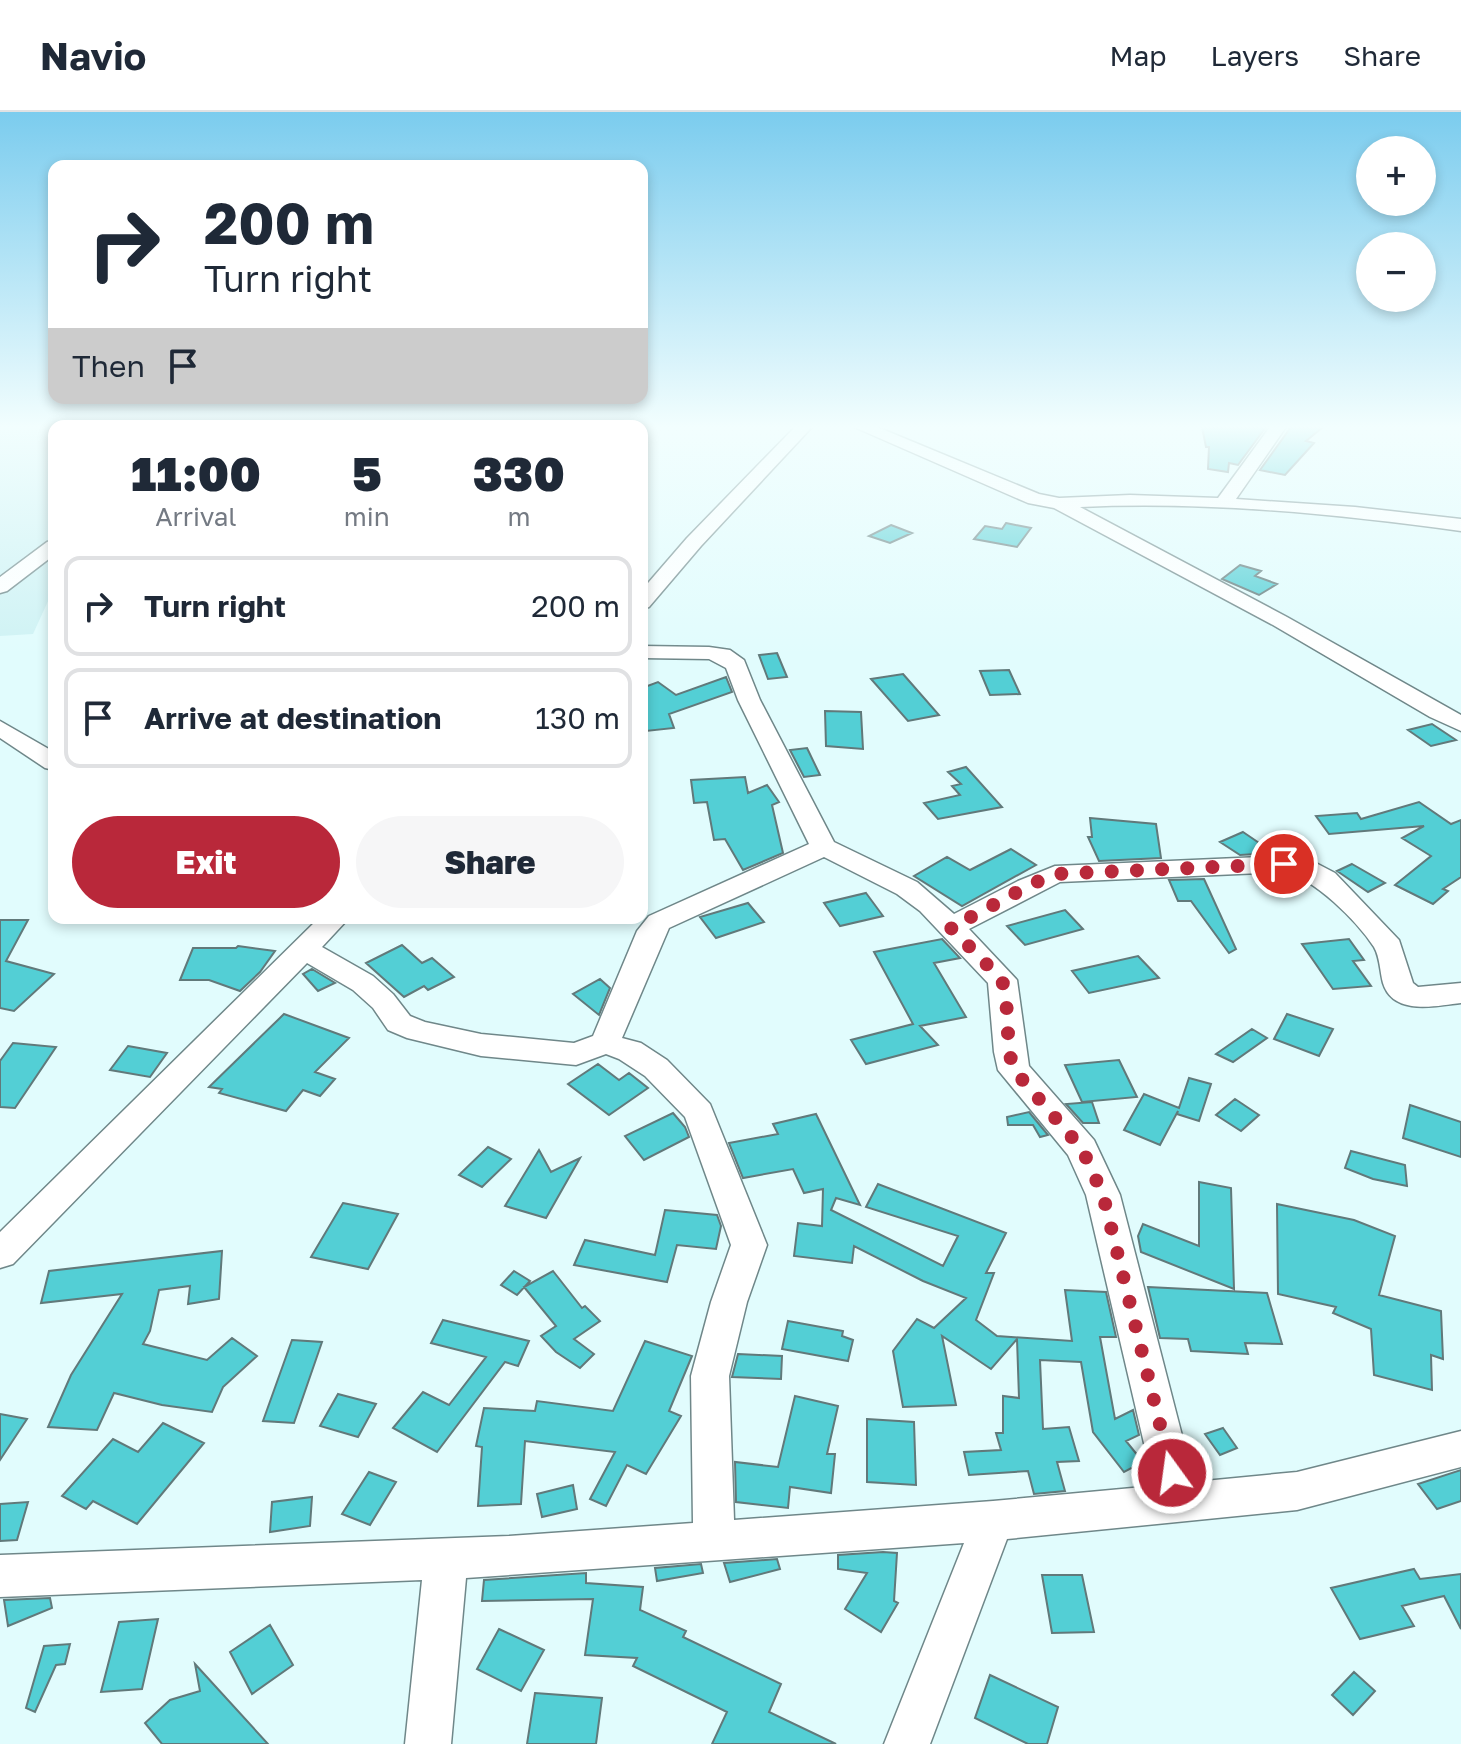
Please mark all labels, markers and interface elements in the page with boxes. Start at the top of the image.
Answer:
text: Navio [40,33,146,78]
text: Map [1109,39,1167,72]
text: Layers [1211,39,1299,72]
text: Share [1343,39,1421,72]
map controls [1356,136,1436,312]
button: + [1356,136,1436,216]
text: 200 m [204,189,374,256]
icon: right [72,192,176,296]
button: − [1356,232,1436,312]
text: Turn right [204,257,372,300]
icon: arrive [161,344,205,388]
text: Then [72,348,145,384]
text: 11:00 [131,444,261,502]
text: 5 [352,444,382,502]
text: 330 [473,444,565,502]
text: Arrival [155,501,237,532]
text: min [344,501,390,532]
text: m [507,501,530,532]
icon: right [76,584,120,628]
text: Turn right [144,588,286,624]
text: 200 m [531,588,620,624]
icon: arrive [76,696,120,740]
text: Arrive at destination [144,700,441,736]
text: 130 m [535,700,620,736]
button: Exit [72,816,340,908]
button: Share [356,816,624,908]
pin [1250,830,1318,898]
icon: arrive [1262,842,1306,886]
position arrow [1130,1431,1214,1515]

